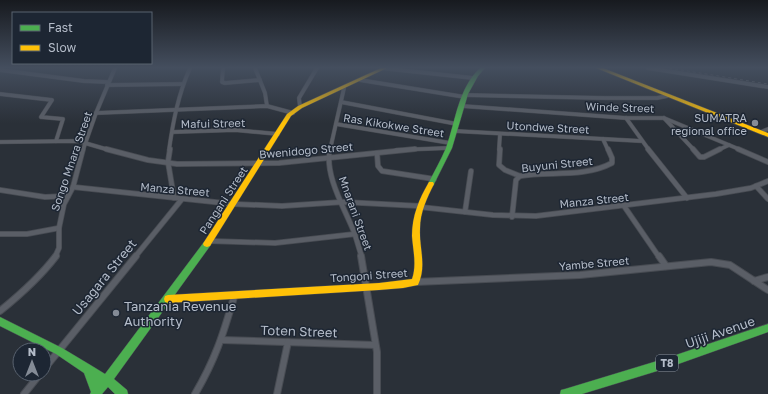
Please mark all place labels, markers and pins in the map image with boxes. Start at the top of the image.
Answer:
place label: SUMATRA regional office [671,111,748,137]
marker: SUMATRA regional office [750,118,760,128]
place label: Tanzania Revenue Authority [124,298,236,329]
marker: Tanzania Revenue Authority [111,308,121,318]

